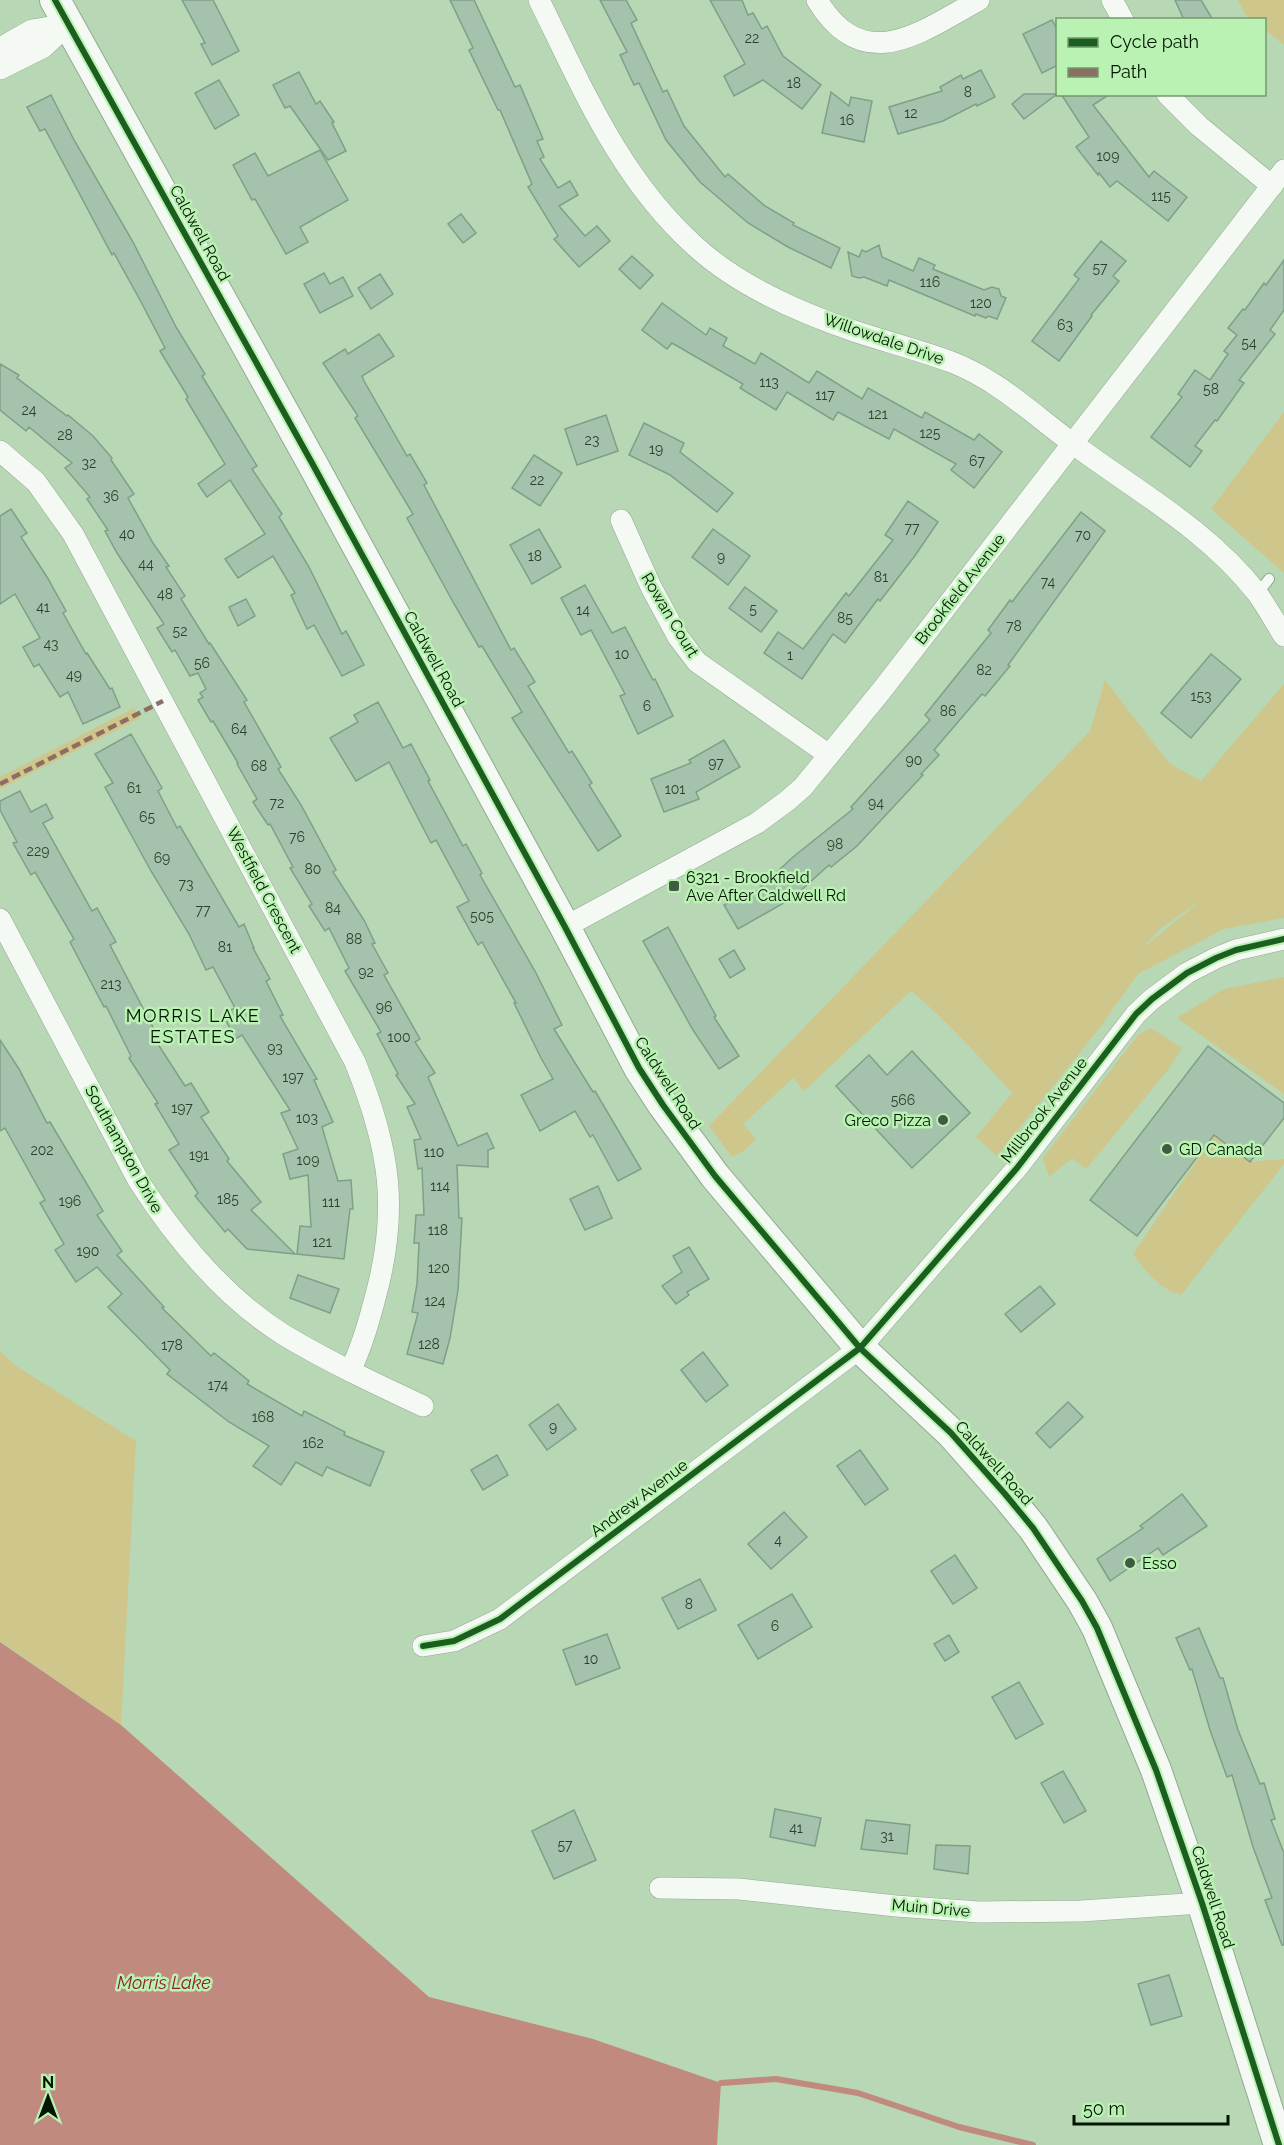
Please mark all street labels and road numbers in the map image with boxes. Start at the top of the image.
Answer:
street label: Caldwell Road [166,182,234,284]
street label: Willowdale Drive [822,310,946,368]
street label: Brookfield Avenue [911,530,1009,648]
street label: Rowan Court [637,569,703,661]
street label: Caldwell Road [400,608,468,710]
street label: Westfield Crescent [223,824,306,957]
street label: Caldwell Road [631,1033,705,1133]
street label: Millbrook Avenue [997,1053,1091,1167]
street label: Southampton Drive [81,1082,167,1216]
street label: Caldwell Road [951,1417,1037,1509]
street label: Andrew Avenue [587,1455,691,1541]
street label: Caldwell Road [1187,1843,1239,1951]
street label: Muin Drive [891,1895,971,1921]

